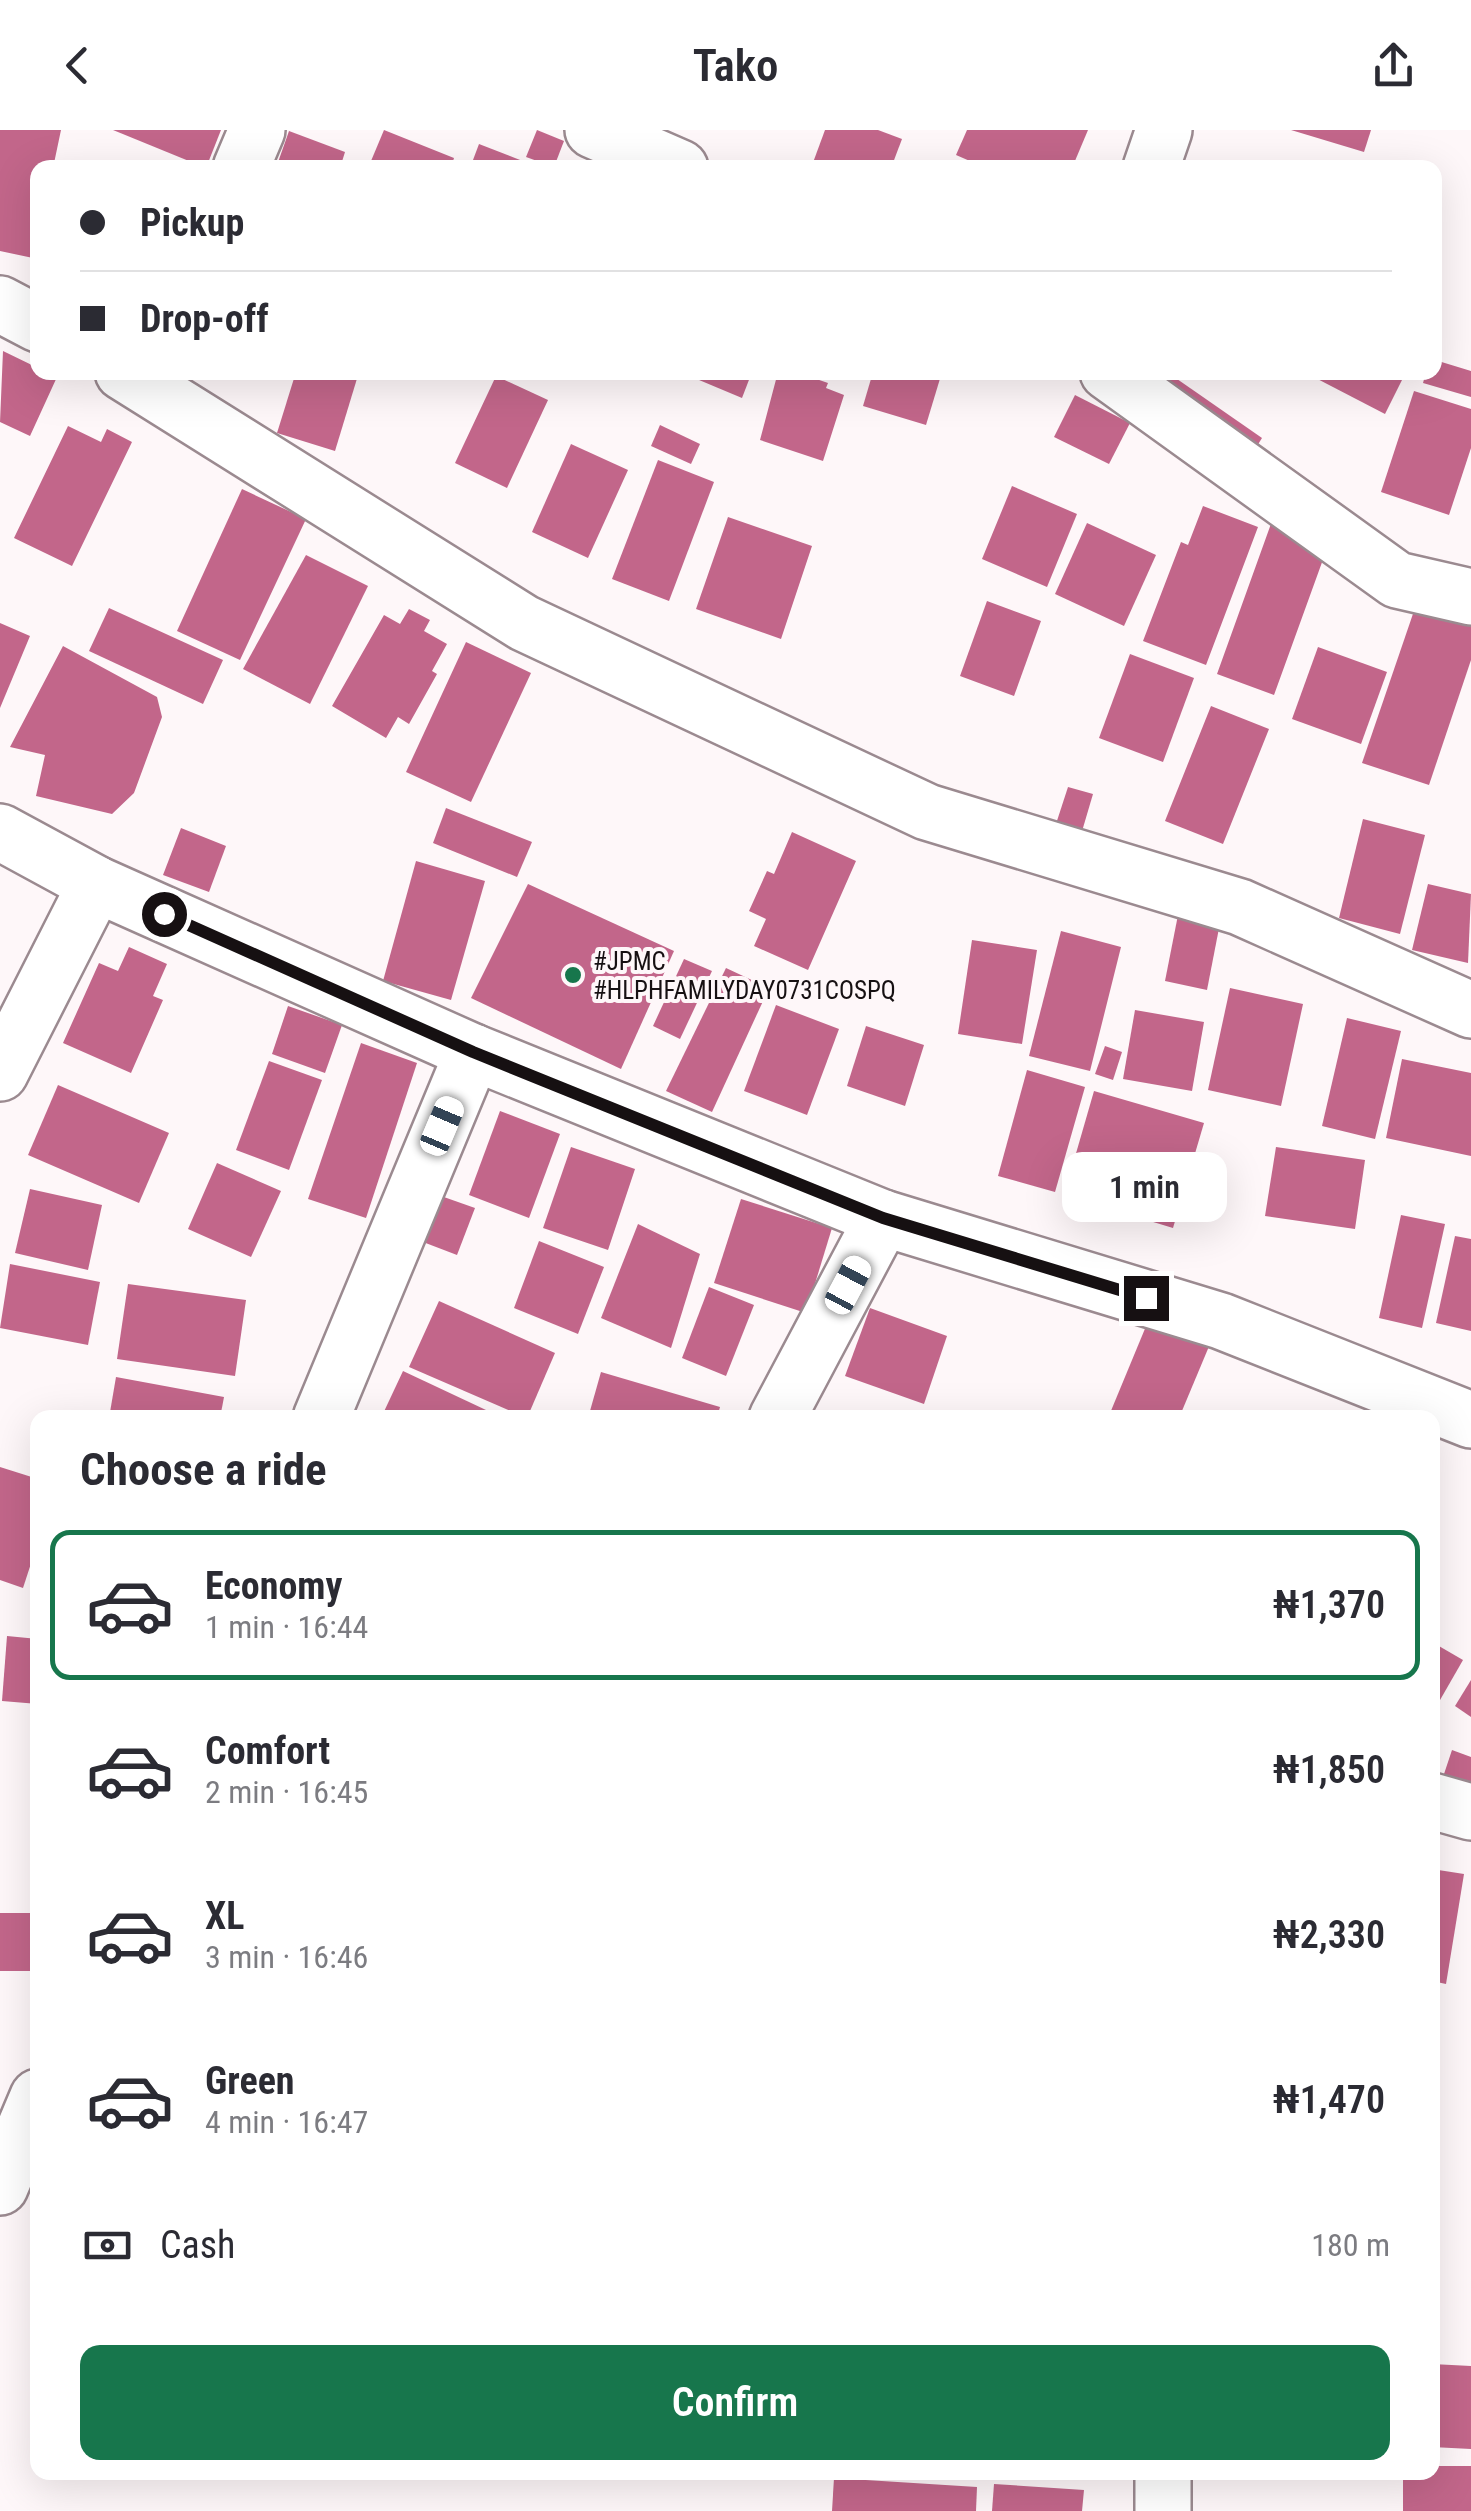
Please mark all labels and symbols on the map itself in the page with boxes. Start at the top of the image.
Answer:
route start [142,892,187,937]
place label: #JPMC #HLPHFAMILYDAY0731COSPQ [593,947,896,1005]
marker: #JPMC #HLPHFAMILYDAY0731COSPQ [562,964,584,986]
car [416,1093,468,1159]
callout: 1 min [1064,1153,1228,1223]
car [821,1251,875,1319]
route end [1124,1276,1169,1321]

